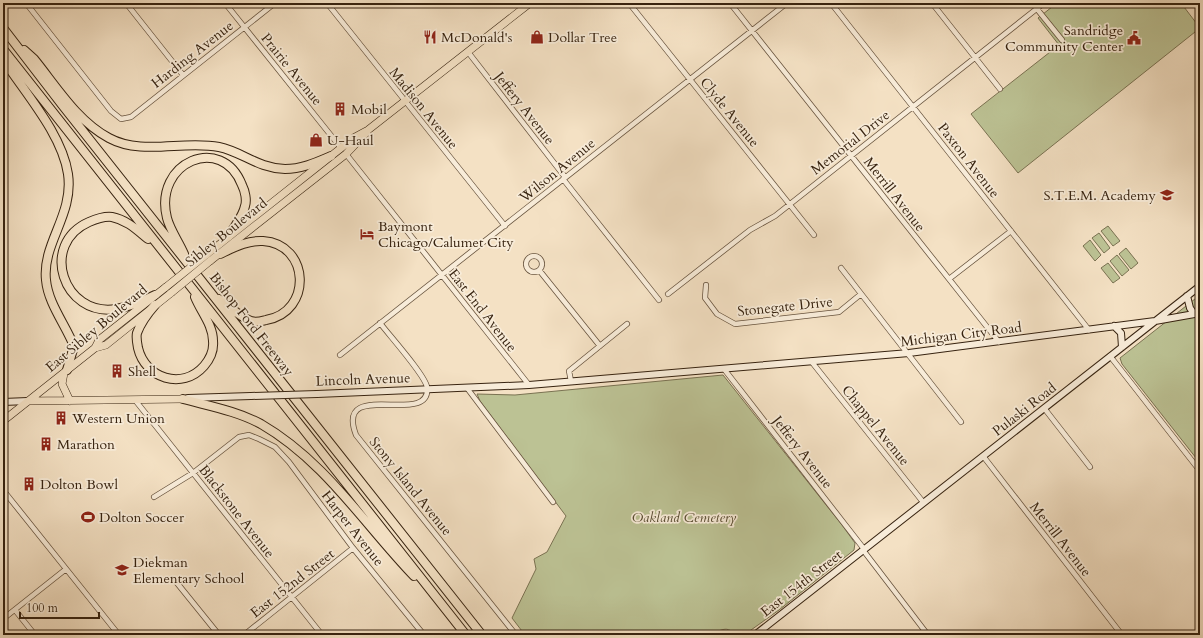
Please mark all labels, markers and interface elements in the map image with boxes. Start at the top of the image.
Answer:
street label: Harding Avenue [147,16,237,92]
place label: Sandridge Community Center [1005,21,1124,56]
place label: McDonald's [441,28,513,47]
place label: Dollar Tree [548,28,617,47]
street label: Prairie Avenue [257,29,327,109]
restaurant icon: McDonald's [422,29,438,45]
shop icon: Dollar Tree [529,29,545,45]
public building icon: Sandridge Community Center [1126,30,1142,46]
street label: Madison Avenue [385,63,462,153]
street label: Jeffery Avenue [489,66,559,149]
street label: Clyde Avenue [696,73,764,151]
place label: Mobil [351,100,387,119]
building icon: Mobil [332,101,348,117]
street label: Memorial Drive [807,106,894,179]
street label: Paxton Avenue [933,119,1004,202]
place label: U-Haul [327,131,374,150]
shop icon: U-Haul [308,132,324,148]
street label: Wilson Avenue [515,134,599,207]
street label: Merrill Avenue [859,153,930,236]
place label: S.T.E.M. Academy [1043,186,1157,205]
school or university icon: S.T.E.M. Academy [1159,187,1175,203]
street label: Sibley Boulevard [182,193,272,271]
place label: Baymont Chicago/Calumet City [378,217,514,252]
hotel icon: Baymont Chicago/Calumet City [359,226,375,242]
street label: East End Avenue [444,265,521,356]
street label: Bishop Ford Freeway [205,268,299,381]
street label: East Sibley Boulevard [41,280,152,377]
street label: Stonegate Drive [737,292,834,321]
street label: Michigan City Road [899,318,1023,351]
place label: Shell [128,362,157,381]
building icon: Shell [109,363,125,379]
street label: Lincoln Avenue [315,368,411,391]
street label: Pulaski Road [988,378,1061,440]
street label: Chappel Avenue [837,381,914,470]
place label: Western Union [71,409,165,428]
building icon: Western Union [53,410,69,426]
street label: Jeffery Avenue [767,410,837,493]
street label: Stony Island Avenue [365,433,456,540]
place label: Marathon [57,435,115,454]
building icon: Marathon [38,436,54,452]
street label: Blackstone Avenue [194,461,279,562]
place label: Dolton Bowl [40,475,119,494]
building icon: Dolton Bowl [21,476,37,492]
street label: Harper Avenue [317,487,388,570]
street label: Merrill Avenue [1025,498,1096,581]
place label: Dolton Soccer [99,508,185,527]
park label: Oakland Cemetery [632,508,736,527]
sports icon: Dolton Soccer [80,509,96,525]
street label: East 152nd Street [246,544,339,622]
street label: East 154th Street [757,545,846,621]
place label: Diekman Elementary School [133,553,245,588]
school or university icon: Diekman Elementary School [114,562,130,578]
scale bar [20,594,99,620]
text: 100 m [26,600,59,616]

